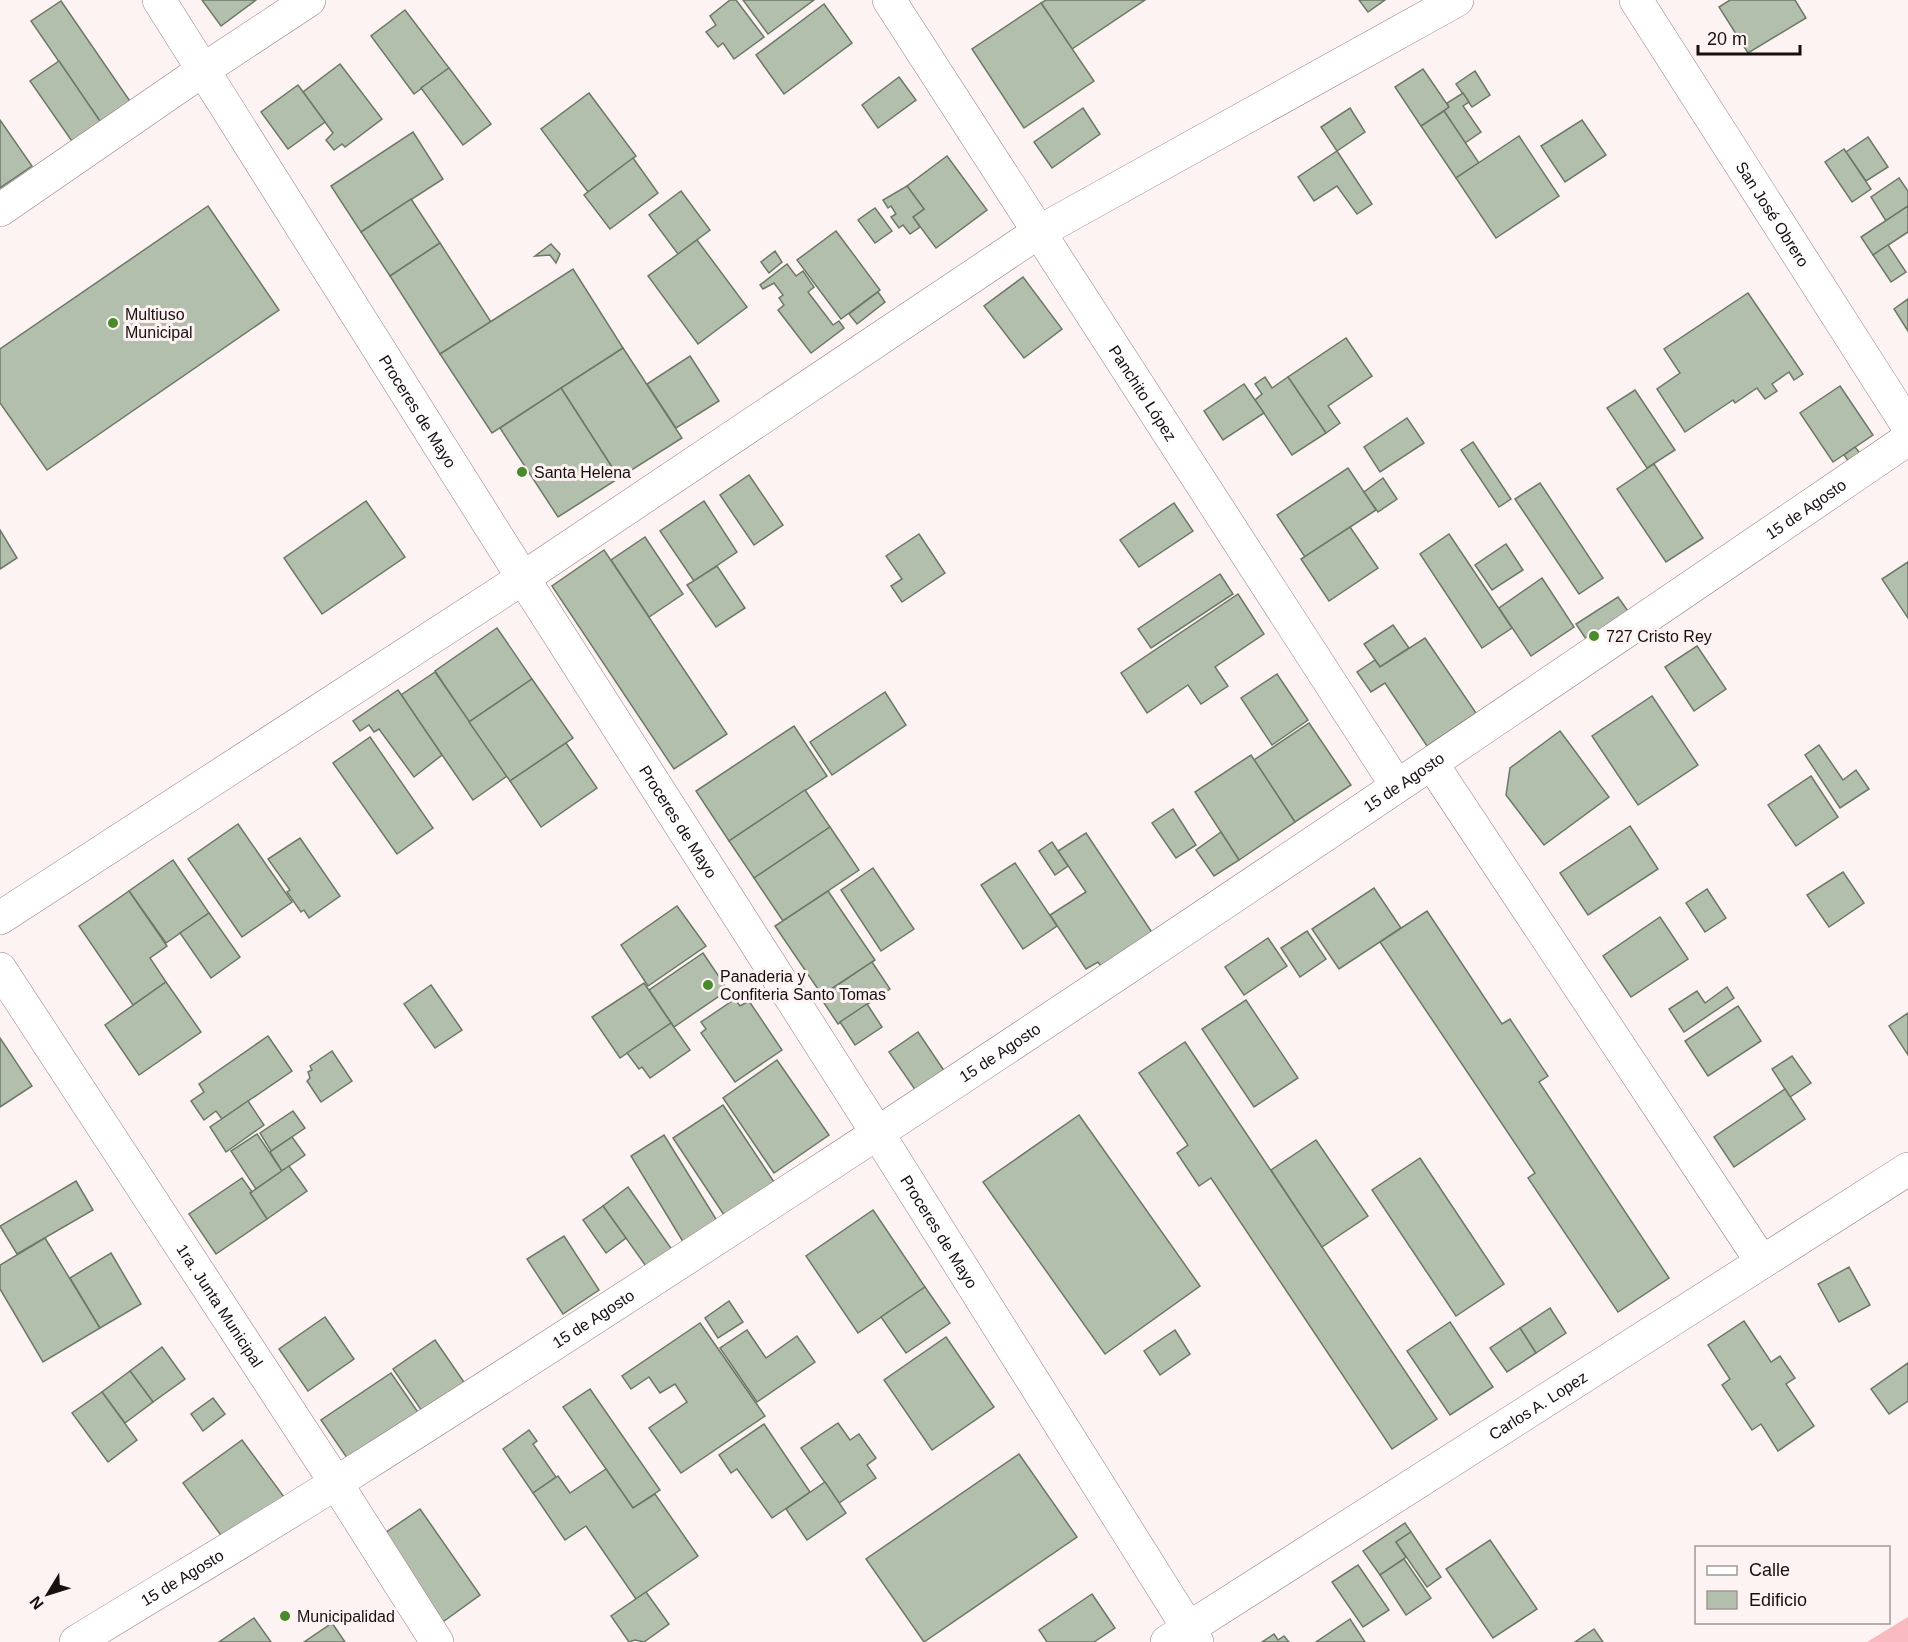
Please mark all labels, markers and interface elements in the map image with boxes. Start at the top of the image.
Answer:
scale bar [1698,18,1800,56]
text: 20 m [1707,29,1747,49]
street label: San José Obrero [1733,159,1812,270]
place label: Multiuso Municipal [125,306,193,341]
marker: Multiuso Municipal [106,316,120,330]
street label: Panchito López [1106,342,1180,444]
street label: Proceres de Mayo [376,352,459,471]
place label: Santa Helena [534,464,631,481]
marker: Santa Helena [515,465,529,479]
street label: 15 de Agosto [1763,476,1849,543]
place label: 727 Cristo Rey [1606,628,1712,645]
marker: 727 Cristo Rey [1587,629,1601,643]
street label: 15 de Agosto [1360,749,1447,816]
street label: Proceres de Mayo [636,762,720,881]
place label: Panaderia y Confiteria Santo Tomas [720,968,886,1003]
marker: Panaderia y Confiteria Santo Tomas [701,978,715,992]
street label: 15 de Agosto [956,1020,1044,1086]
street label: Proceres de Mayo [897,1172,981,1291]
street label: 1ra. Junta Municipal [173,1241,266,1370]
street label: 15 de Agosto [550,1286,637,1351]
street label: Carlos A. Lopez [1486,1368,1590,1443]
street label: 15 de Agosto [138,1546,227,1609]
legend [1695,1546,1890,1624]
text: Calle [1749,1560,1790,1580]
north arrow [18,1564,78,1624]
text: Edificio [1749,1590,1807,1610]
text: N [26,1593,47,1613]
place label: Municipalidad [297,1608,395,1625]
marker: Municipalidad [278,1609,292,1623]

